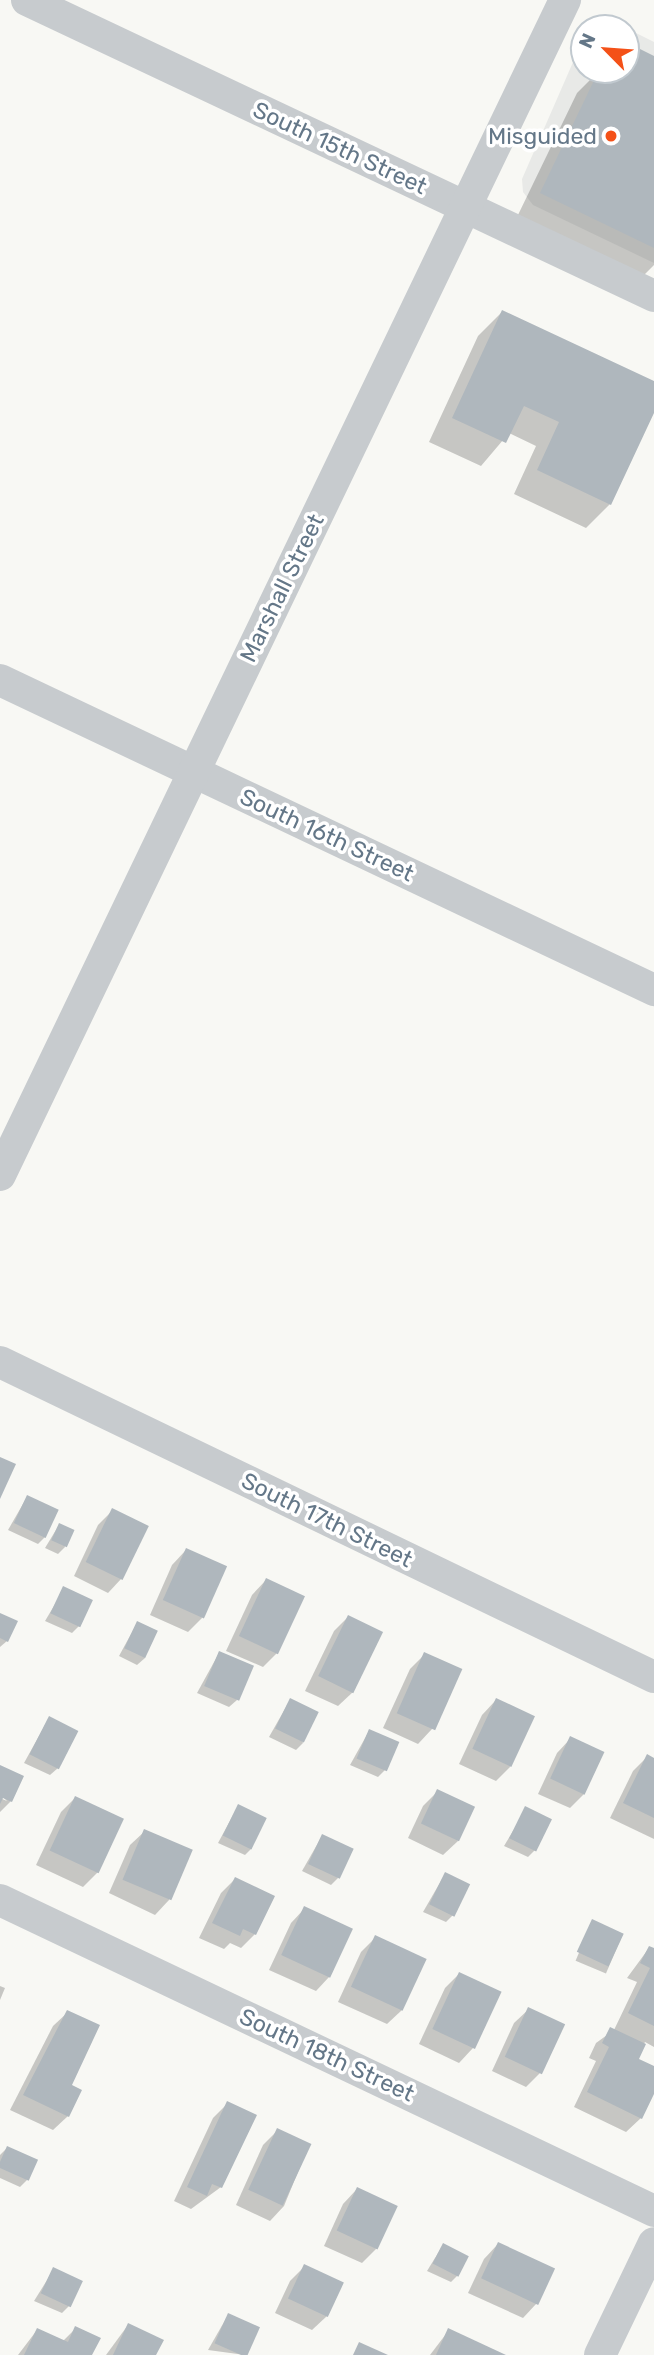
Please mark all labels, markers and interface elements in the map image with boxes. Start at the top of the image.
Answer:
north arrow [570,14,640,84]
text: N [574,30,601,52]
street label: South 15th Street [249,96,431,200]
place label: Misguided [488,122,597,150]
marker: Misguided [603,128,619,144]
street label: Marshall Street [234,509,330,667]
street label: South 16th Street [236,783,418,887]
street label: South 17th Street [237,1467,417,1573]
street label: South 18th Street [235,2002,419,2108]

